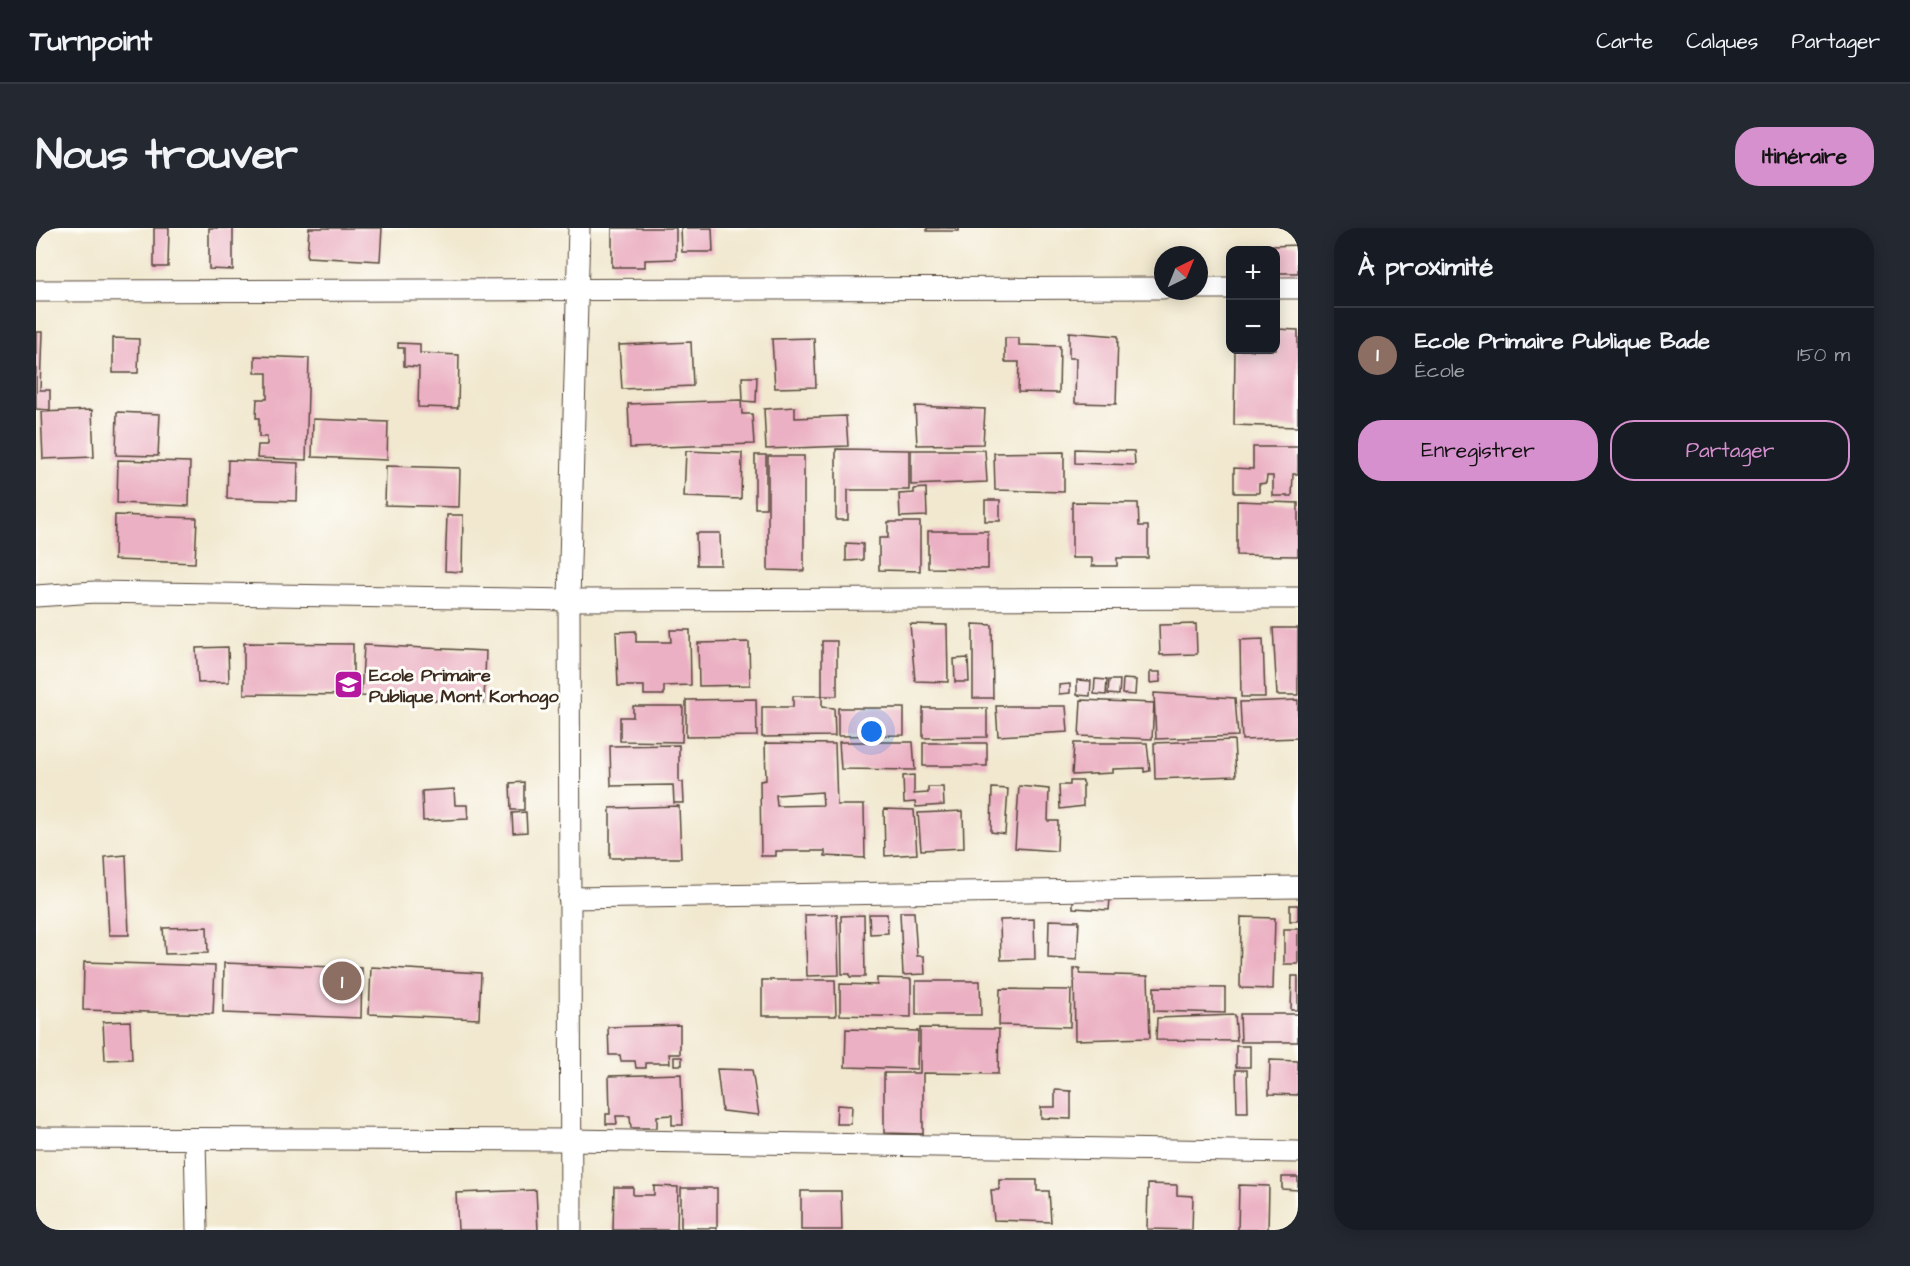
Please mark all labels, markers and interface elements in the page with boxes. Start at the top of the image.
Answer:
text: Turnpoint [30,22,152,61]
text: Carte [1596,27,1653,56]
text: Calques [1686,27,1758,56]
text: Partager [1791,27,1880,56]
text: Nous trouver [36,127,298,185]
button: Itinéraire [1735,127,1874,186]
north arrow [1154,246,1208,300]
map controls [1226,246,1280,354]
button: + [1226,246,1280,300]
text: À proximité [1358,249,1493,285]
button: − [1226,300,1280,354]
text: Ecole Primaire Publique Bade [1415,326,1710,357]
text: 1 [1376,341,1379,369]
text: 150 m [1797,341,1850,369]
text: École [1415,357,1465,385]
button: Enregistrer [1358,420,1598,481]
button: Partager [1610,420,1850,481]
place label: Ecole Primaire Publique Mont Korhogo [369,663,559,710]
school or university icon: Ecole Primaire Publique Mont Korhogo [332,669,364,701]
your location [857,717,886,746]
pin: 1 [322,958,362,1004]

